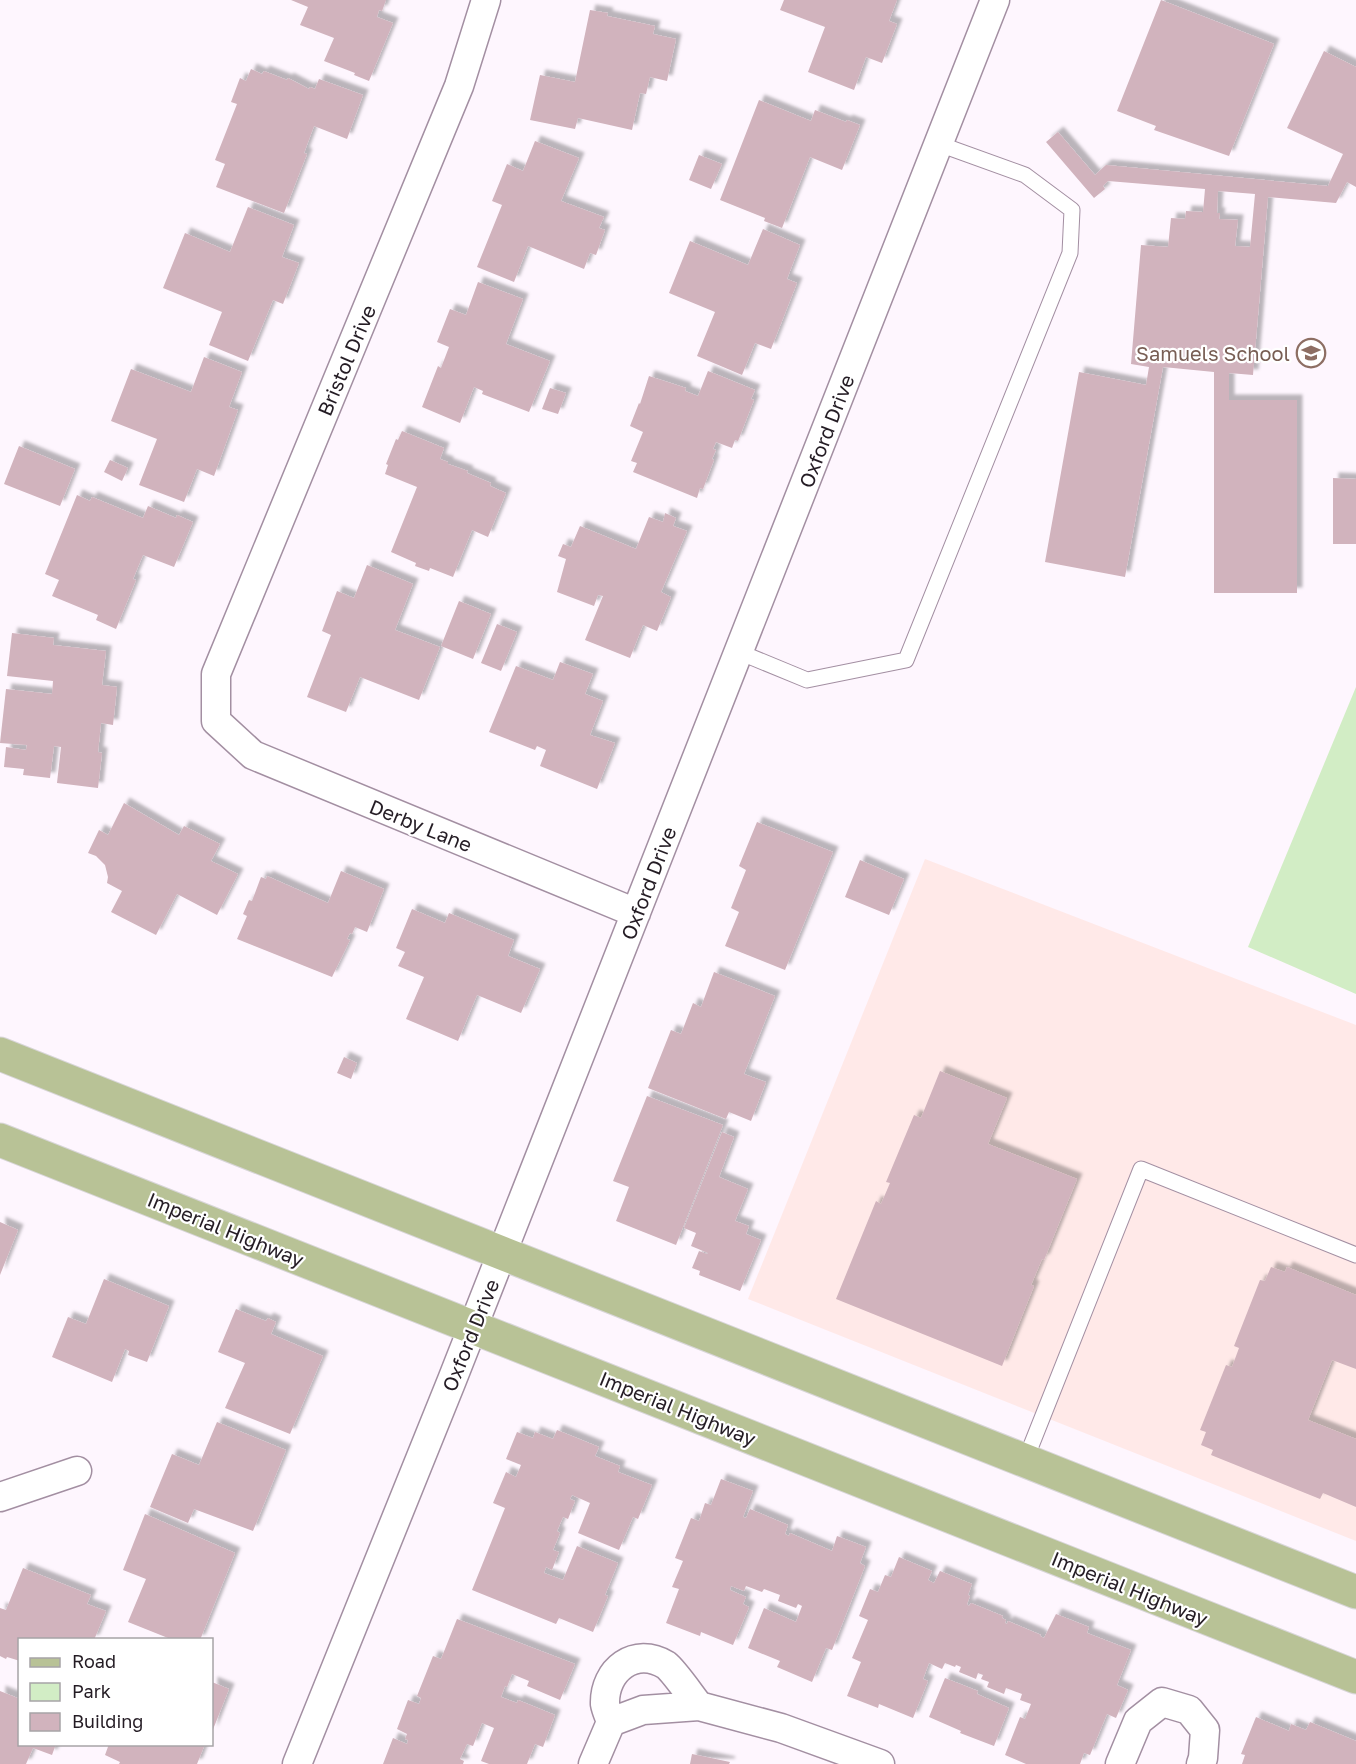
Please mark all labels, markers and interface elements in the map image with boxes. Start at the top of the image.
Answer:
street label: Bristol Drive [312,301,380,419]
school or university icon: Samuels School [1295,337,1327,369]
place label: Samuels School [1136,341,1290,365]
street label: Oxford Drive [793,371,859,491]
street label: Derby Lane [366,794,476,856]
street label: Oxford Drive [615,823,681,943]
street label: Imperial Highway [144,1187,308,1271]
street label: Oxford Drive [437,1275,503,1395]
street label: Imperial Highway [596,1366,760,1450]
street label: Imperial Highway [1048,1546,1212,1630]
legend [18,1638,213,1746]
text: Road [72,1650,116,1672]
text: Park [72,1680,111,1702]
text: Building [72,1710,143,1732]

